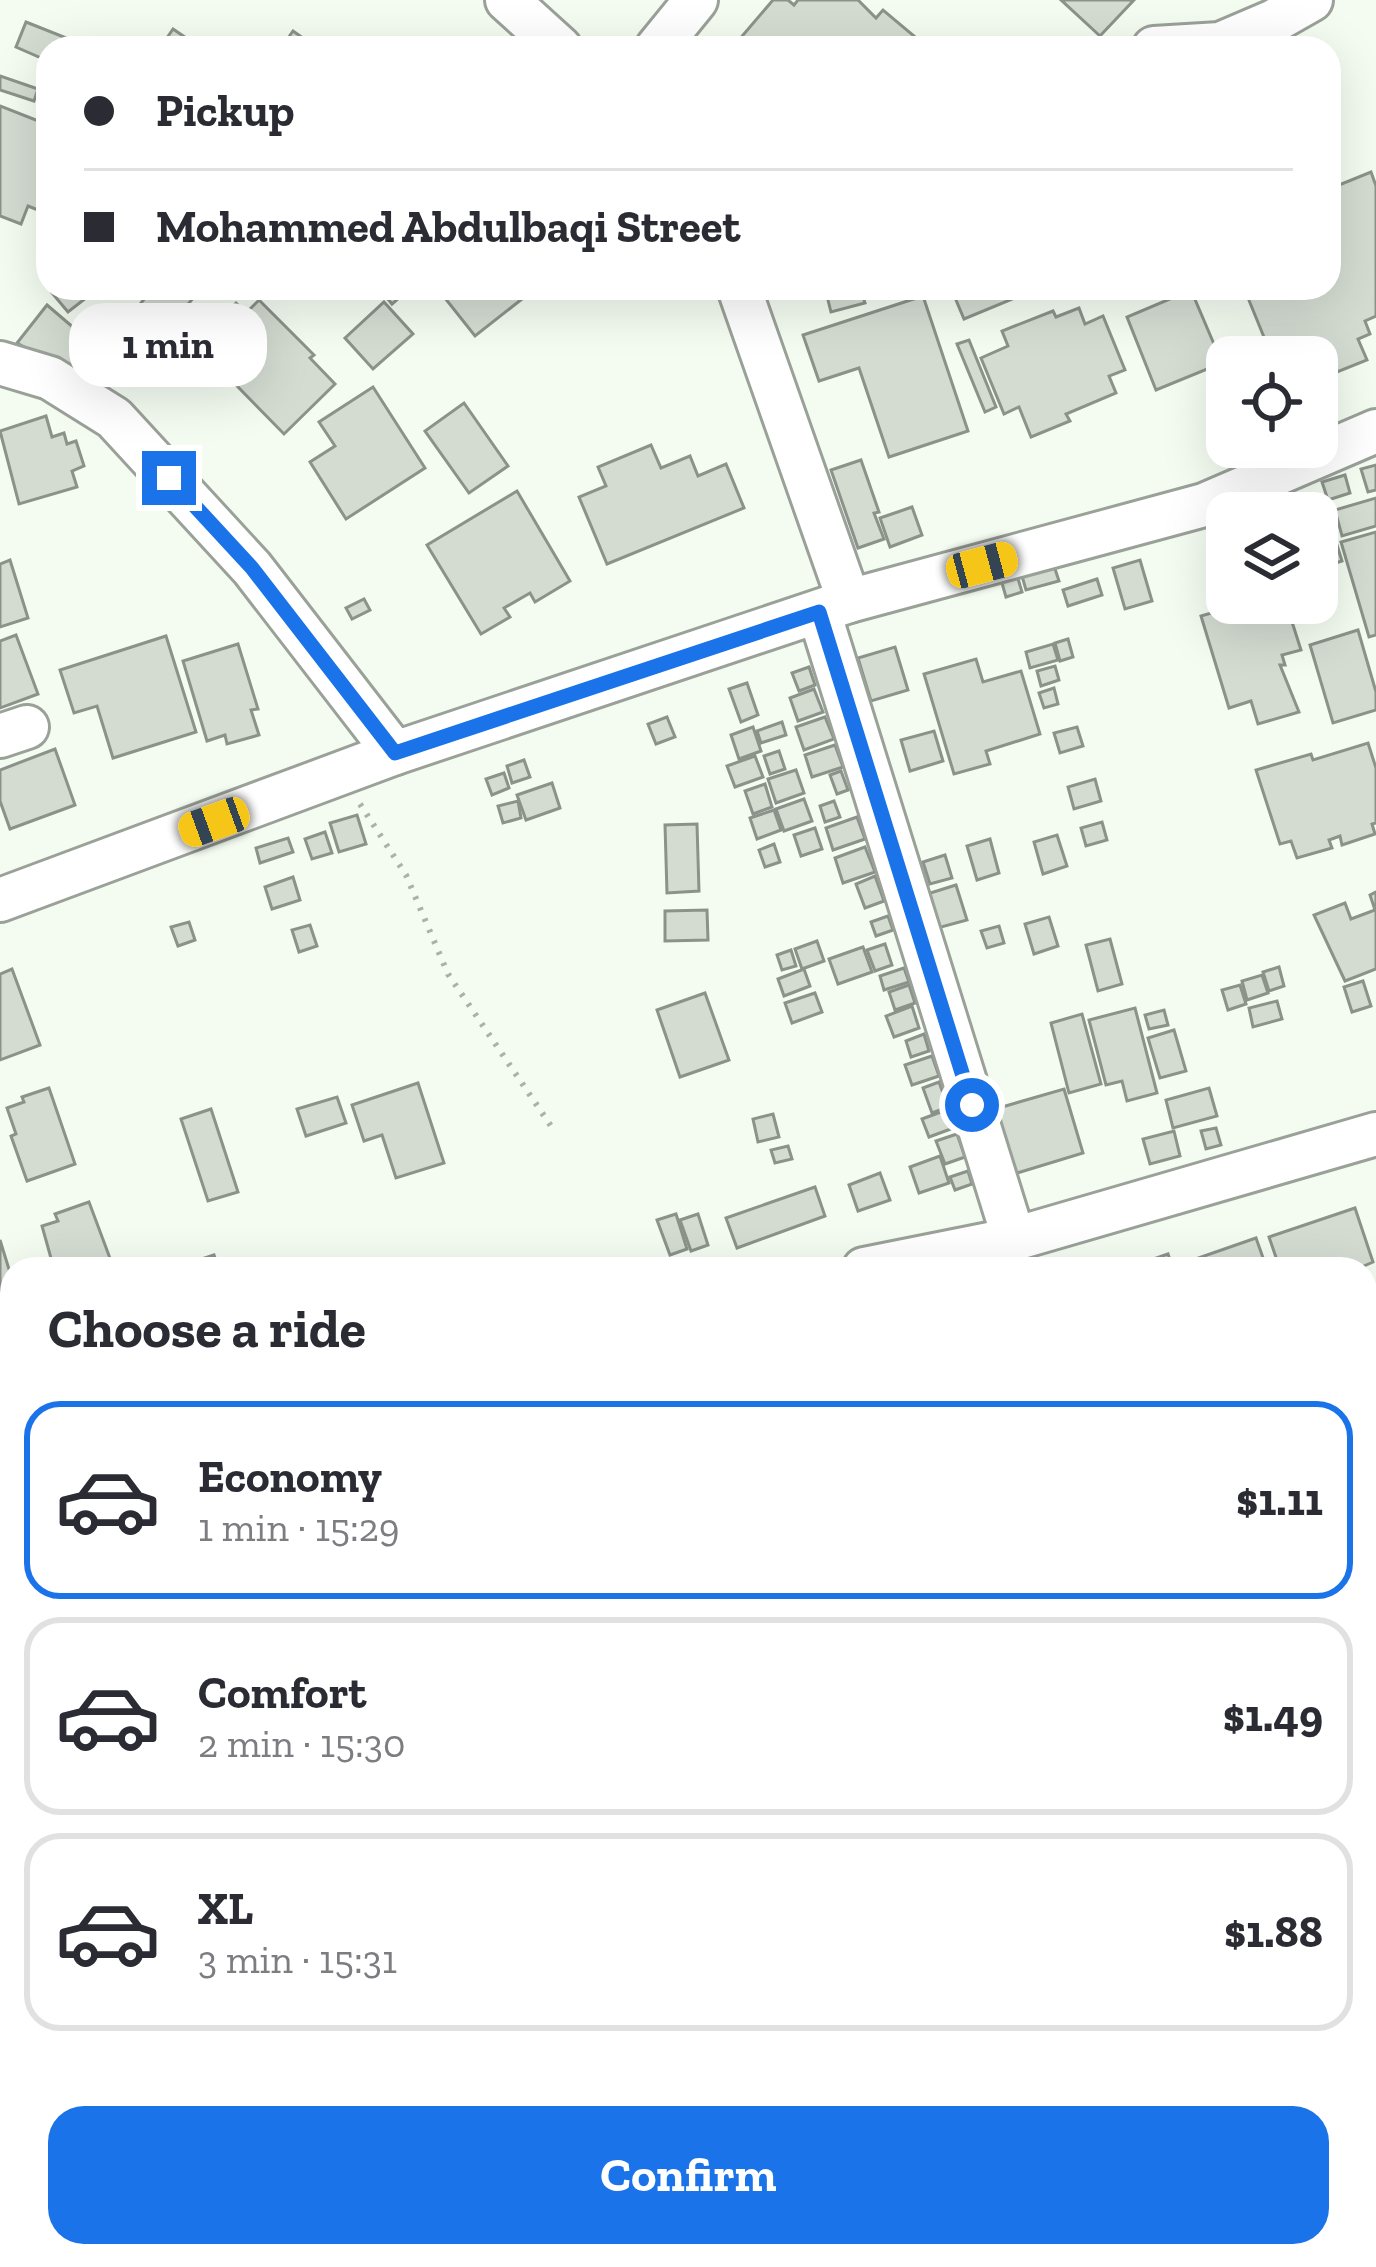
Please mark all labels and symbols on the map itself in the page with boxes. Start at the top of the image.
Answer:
callout: 1 min [70,304,268,388]
route end [142,451,196,505]
car [943,538,1021,592]
car [174,793,254,851]
route start [945,1078,999,1132]

